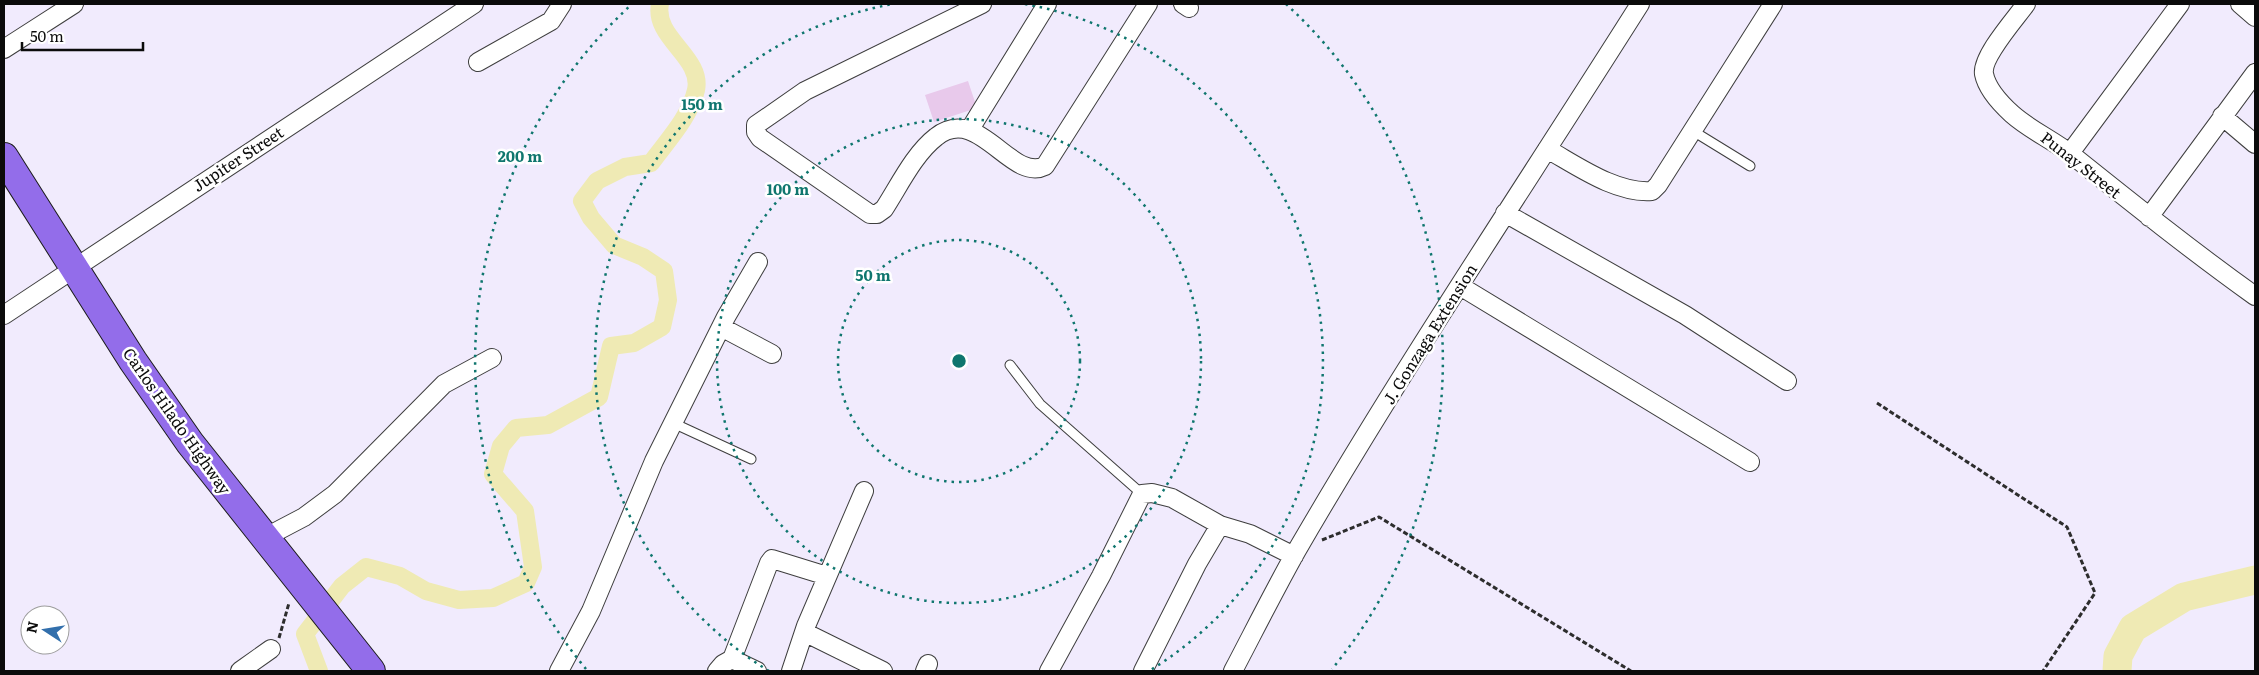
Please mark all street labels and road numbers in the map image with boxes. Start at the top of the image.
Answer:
street label: Jupiter Street [187,119,288,197]
street label: Punay Street [2036,125,2127,204]
street label: J. Gonzaga Extension [1376,258,1482,408]
street label: Carlos Hilado Highway [118,342,238,499]

